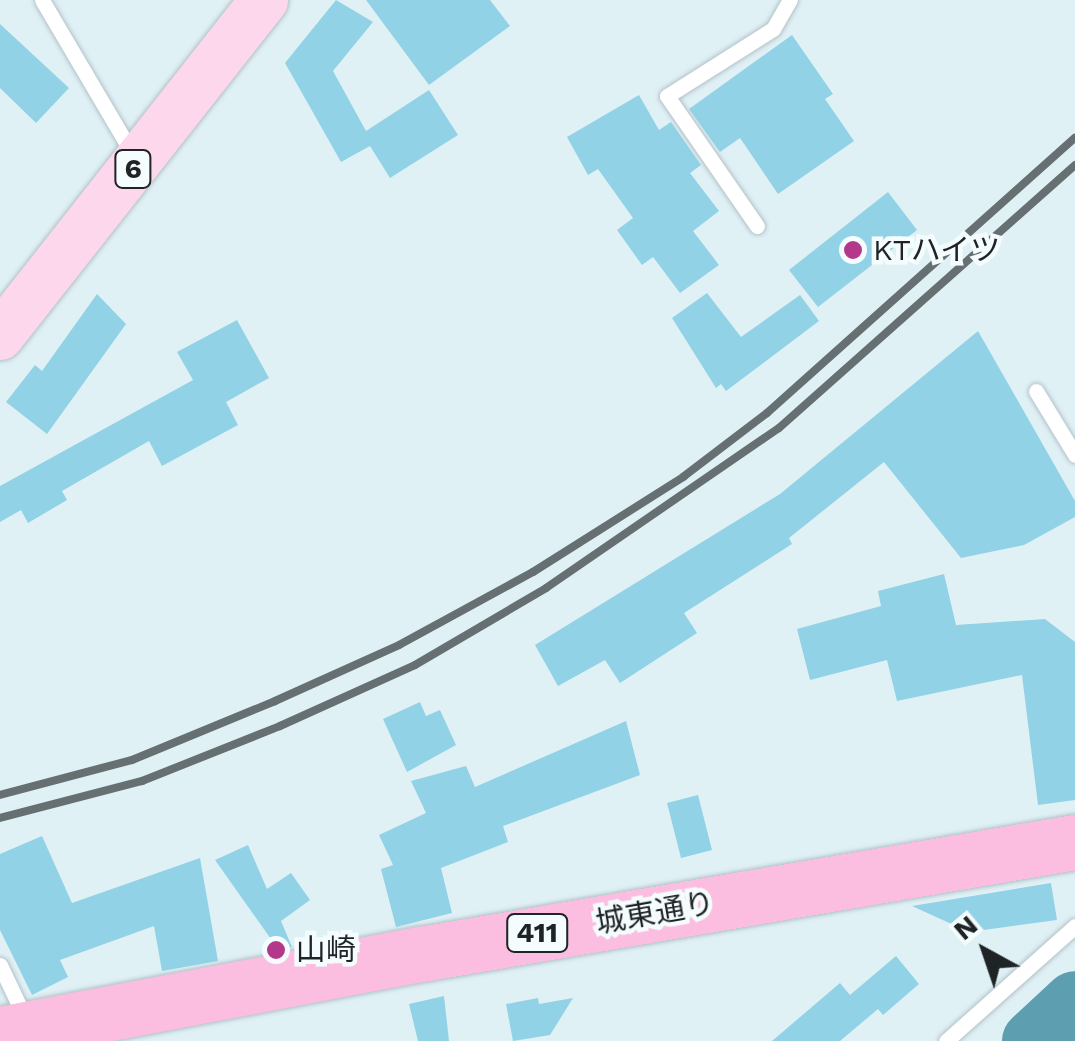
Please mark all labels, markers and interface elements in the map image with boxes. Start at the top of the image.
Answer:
road number: 6 [113,146,153,192]
place label: KTハイツ [873,232,1001,268]
marker: KTハイツ [842,239,864,261]
street label: 城東通り [593,885,717,941]
north arrow [935,901,1035,1001]
text: N [947,908,984,947]
road number: 411 [504,910,570,956]
place label: 山崎 [296,932,356,968]
marker: 山崎 [265,939,287,961]

